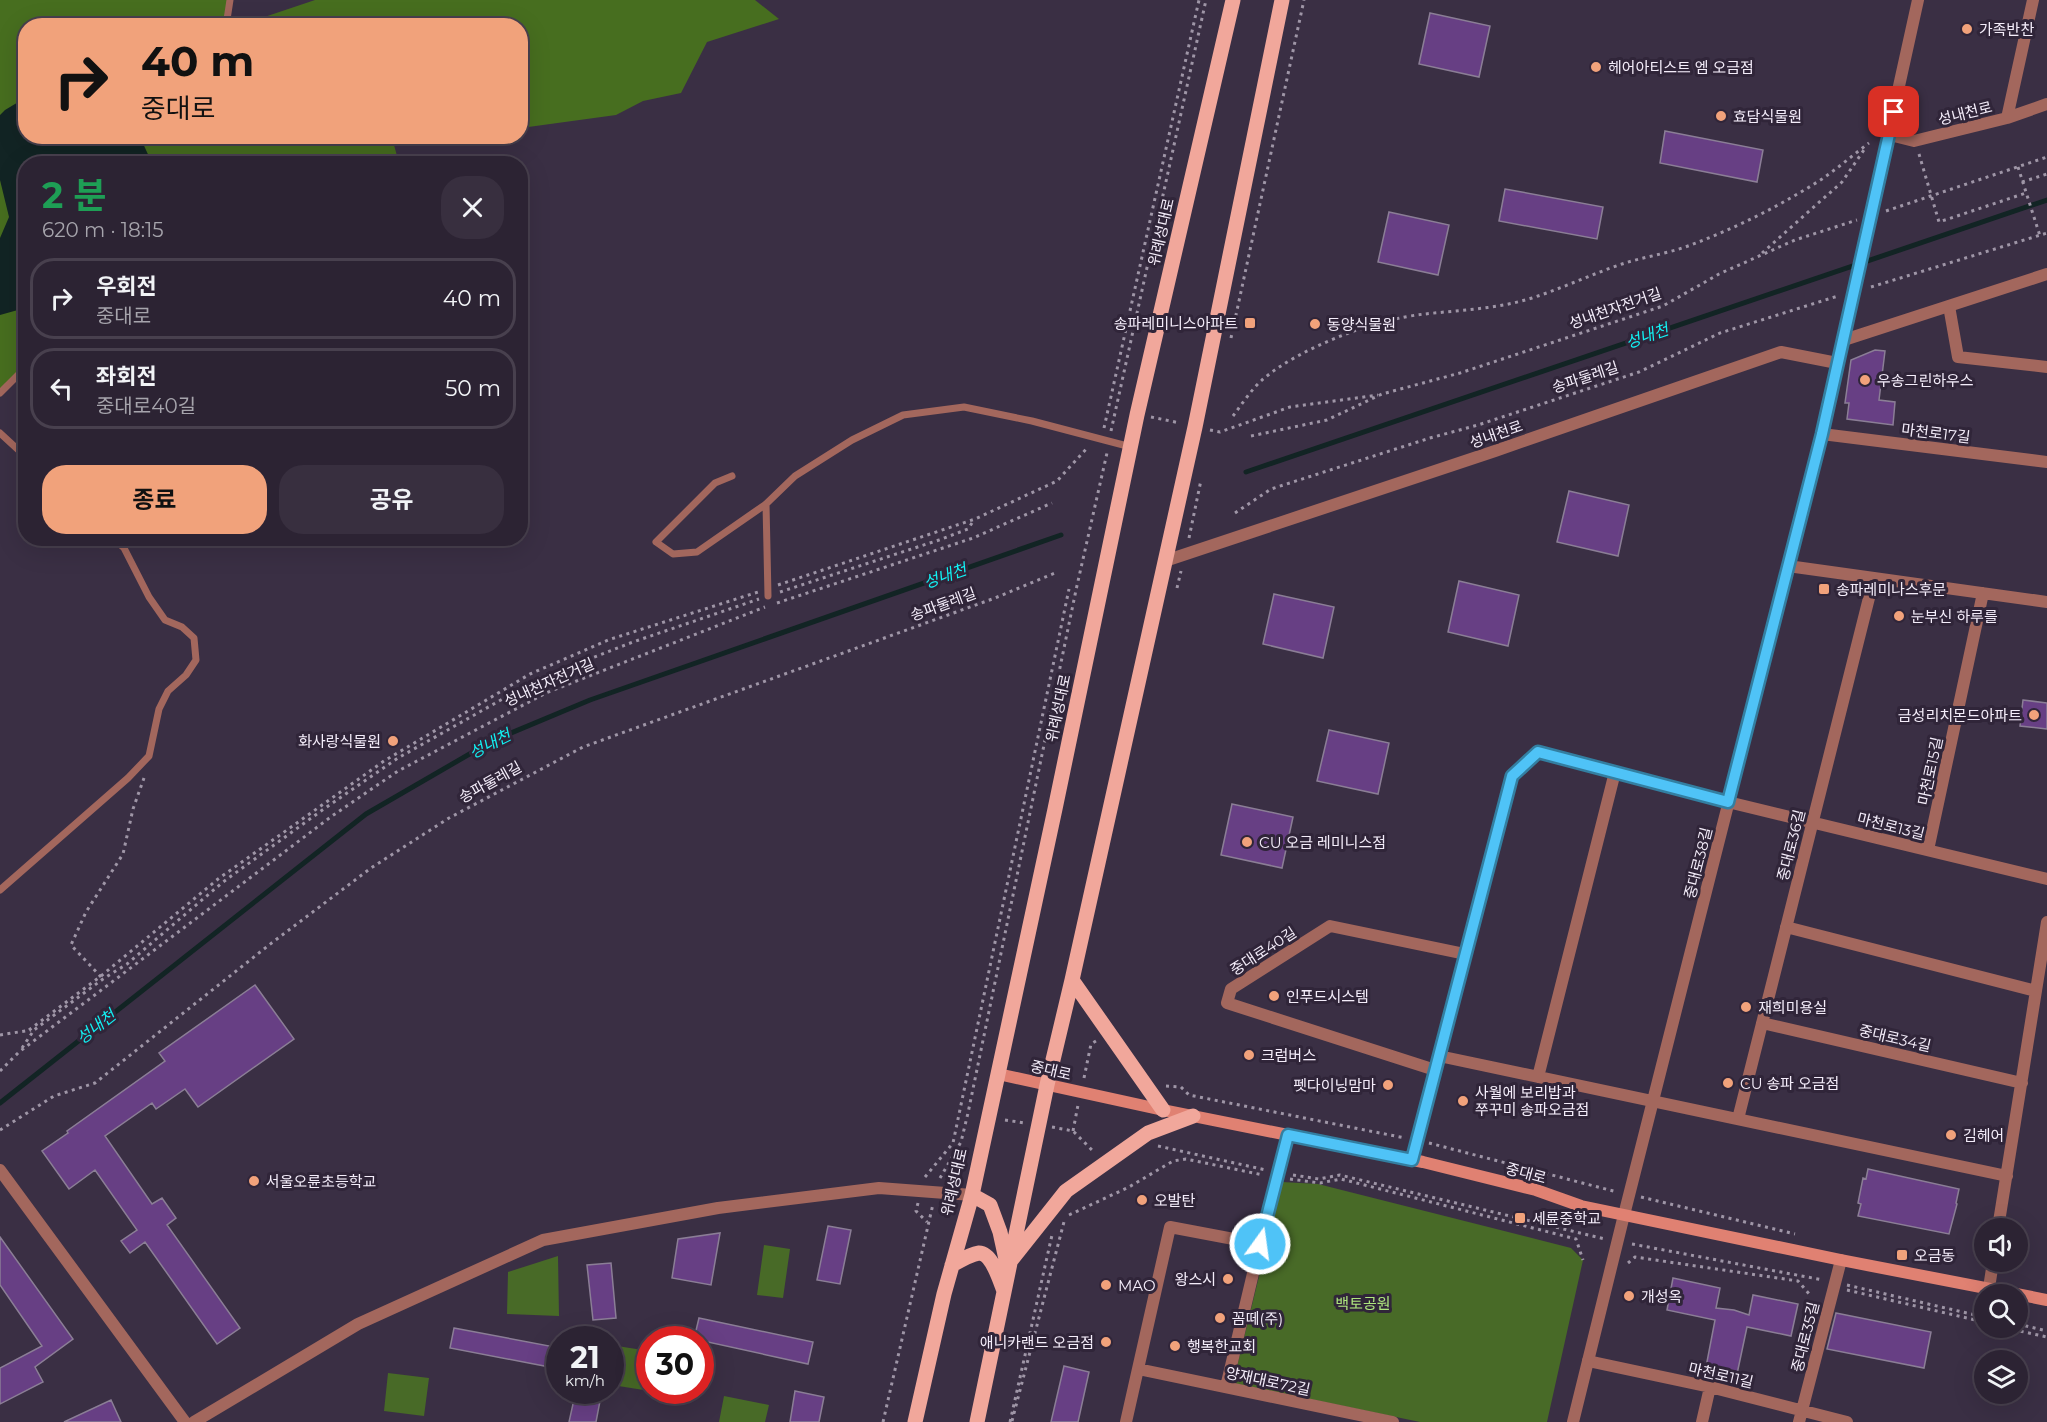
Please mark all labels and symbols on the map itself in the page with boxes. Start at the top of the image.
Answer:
place label: 가족반찬 [1979,20,2034,39]
marker: 가족반찬 [1960,22,1974,36]
place label: 헤어아티스트 엠 오금점 [1608,58,1754,77]
marker: 헤어아티스트 엠 오금점 [1589,60,1603,74]
pin [1868,86,1919,137]
street label: 성내천로 [1936,97,1994,129]
place label: 효담식물원 [1733,107,1802,126]
marker: 효담식물원 [1714,109,1728,123]
street label: 위례성대로 [1144,196,1178,268]
street label: 성내천자전거길 [1566,283,1664,333]
place label: 송파레미니스아파트 [1114,314,1238,333]
place label: 동양식물원 [1327,315,1396,334]
marker: 송파레미니스아파트 [1243,316,1257,330]
marker: 동양식물원 [1308,317,1322,331]
water label: 성내천 [1623,319,1673,352]
street label: 송파둘레길 [1549,357,1621,397]
place label: 우송그린하우스 [1877,371,1974,390]
marker: 우송그린하우스 [1858,373,1872,387]
street label: 성내천로 [1467,416,1525,452]
street label: 마천로17길 [1900,419,1972,447]
water label: 성내천 [921,559,971,592]
place label: 송파레미나스후문 [1836,580,1946,599]
marker: 송파레미나스후문 [1817,582,1831,596]
street label: 송파둘레길 [907,583,979,625]
place label: 눈부신 하루를 [1911,607,1998,626]
marker: 눈부신 하루를 [1892,609,1906,623]
street label: 성내천자전거길 [501,654,597,710]
street label: 위례성대로 [1042,672,1074,744]
place label: 금성리치몬드아파트 [1898,706,2022,725]
marker: 금성리치몬드아파트 [2027,708,2041,722]
water label: 성내천 [466,724,516,762]
place label: 화사랑식물원 [298,732,381,751]
marker: 화사랑식물원 [386,734,400,748]
street label: 마천로15길 [1914,735,1946,807]
street label: 송파둘레길 [455,757,525,807]
street label: 중대로36길 [1773,807,1809,883]
street label: 마천로13길 [1855,808,1927,844]
street label: 중대로38길 [1680,825,1716,901]
place label: CU 오금 레미니스점 [1259,833,1386,852]
marker: CU 오금 레미니스점 [1240,835,1254,849]
street label: 중대로40길 [1226,923,1300,979]
place label: 인푸드시스템 [1286,987,1369,1006]
marker: 인푸드시스템 [1267,989,1281,1003]
place label: 재희미용실 [1758,998,1827,1017]
marker: 재희미용실 [1739,1000,1753,1014]
water label: 성내천 [73,1005,121,1048]
street label: 중대로34길 [1857,1020,1933,1056]
place label: 크럼버스 [1261,1046,1316,1065]
marker: 크럼버스 [1242,1048,1256,1062]
street label: 중대로 [1029,1056,1073,1084]
place label: CU 송파 오금점 [1740,1074,1839,1093]
place label: 펫다이닝맘마 [1293,1076,1376,1095]
marker: CU 송파 오금점 [1721,1076,1735,1090]
marker: 펫다이닝맘마 [1381,1078,1395,1092]
place label: 사월에 보리밥과 쭈꾸미 송파오금점 [1475,1083,1589,1119]
marker: 사월에 보리밥과 쭈꾸미 송파오금점 [1456,1094,1470,1108]
place label: 김헤어 [1963,1126,2004,1145]
marker: 김헤어 [1944,1128,1958,1142]
street label: 위례성대로 [937,1146,971,1218]
street label: 중대로 [1504,1158,1548,1188]
place label: 서울오륜초등학교 [266,1172,376,1191]
marker: 서울오륜초등학교 [247,1174,261,1188]
place label: 오발탄 [1154,1191,1196,1210]
marker: 오발탄 [1135,1193,1149,1207]
place label: 세륜중학교 [1532,1209,1601,1228]
marker: 세륜중학교 [1513,1211,1527,1225]
position arrow [1228,1212,1292,1276]
place label: 오금동 [1914,1246,1955,1265]
marker: 오금동 [1895,1248,1909,1262]
place label: 왕스시 [1175,1270,1216,1289]
marker: 왕스시 [1221,1272,1235,1286]
place label: MAO [1118,1276,1156,1295]
marker: MAO [1099,1278,1113,1292]
place label: 개성옥 [1641,1287,1682,1306]
marker: 개성옥 [1622,1289,1636,1303]
park label: 백토공원 [1335,1294,1391,1313]
street label: 중대로35길 [1787,1300,1823,1374]
place label: 꼼떼(주) [1232,1309,1283,1328]
marker: 꼼떼(주) [1213,1311,1227,1325]
speed limit sign: 30 [636,1326,714,1404]
place label: 애니카랜드 오금점 [980,1333,1094,1352]
marker: 애니카랜드 오금점 [1099,1335,1113,1349]
place label: 행복한교회 [1187,1337,1256,1356]
marker: 행복한교회 [1168,1339,1182,1353]
street label: 마천로11길 [1687,1358,1755,1392]
street label: 양재대로72길 [1224,1363,1312,1399]

